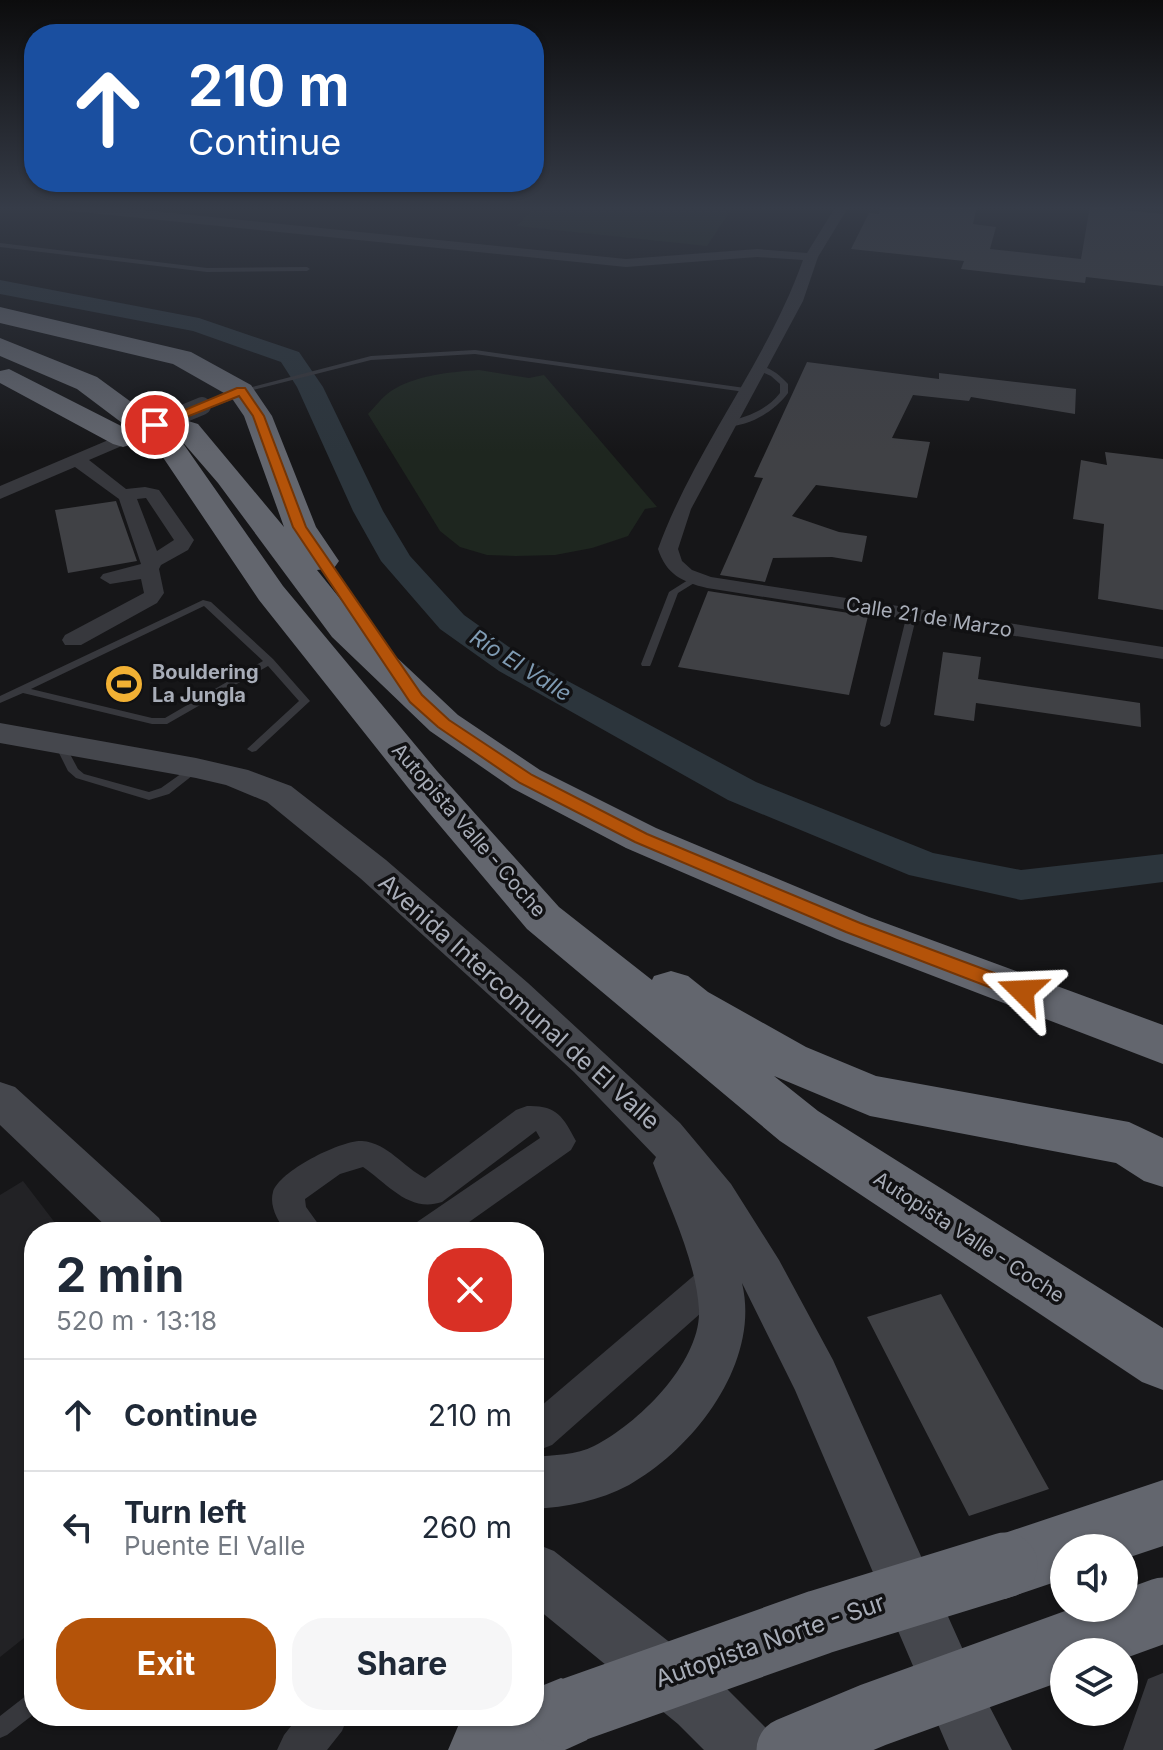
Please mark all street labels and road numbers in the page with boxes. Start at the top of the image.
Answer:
street label: Calle 21 de Marzo [844,592,1014,642]
street label: Autopista Valle - Coche [387,738,551,922]
street label: Avenida Intercomunal de El Valle [373,868,666,1136]
street label: Autopista Valle - Coche [869,1166,1069,1308]
street label: Autopista Norte - Sur [651,1588,888,1693]

